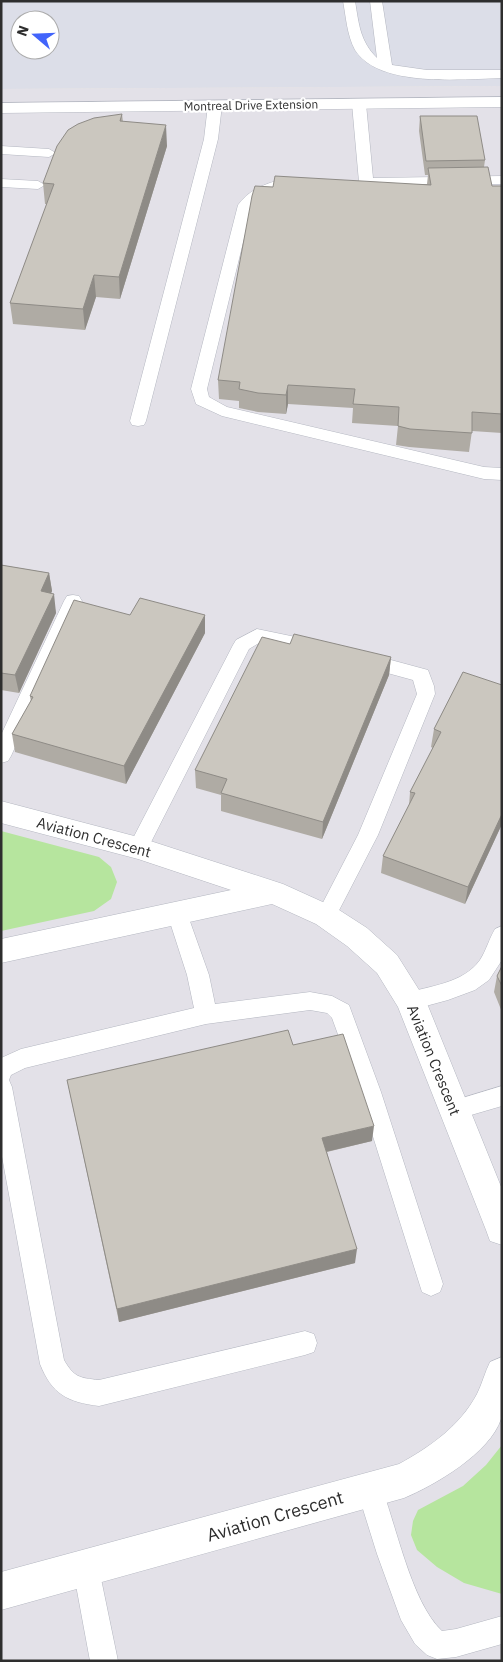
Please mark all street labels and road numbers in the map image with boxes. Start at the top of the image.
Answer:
street label: Montreal Drive Extension [184,96,318,114]
street label: Aviation Crescent [35,813,153,861]
street label: Aviation Crescent [403,1002,465,1118]
street label: Aviation Crescent [204,1485,346,1547]

